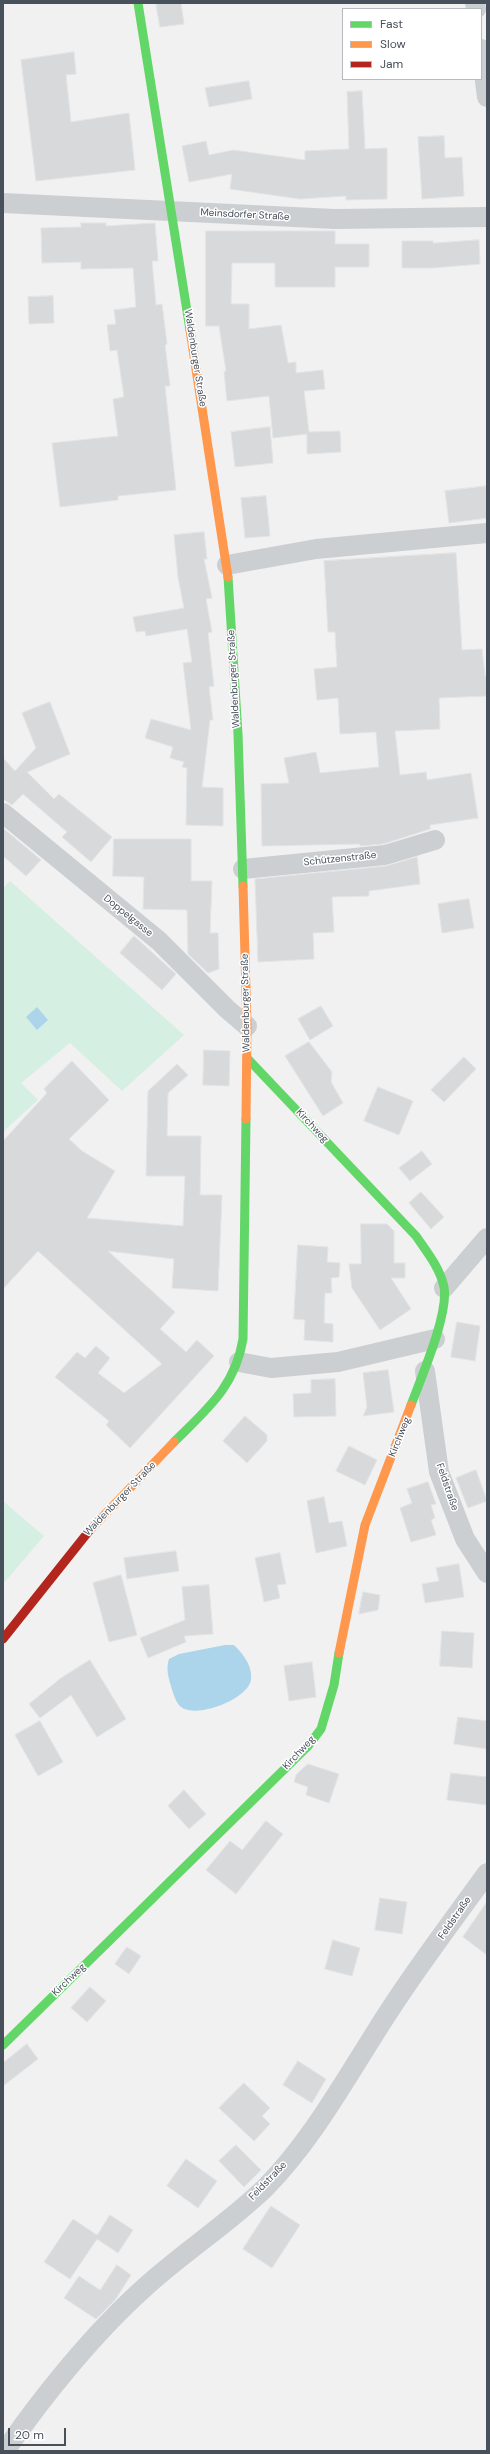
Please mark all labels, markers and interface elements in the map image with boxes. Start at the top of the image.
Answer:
legend [342,8,482,80]
text: Fast [380,16,403,32]
text: Slow [380,36,406,52]
text: Jam [380,56,403,72]
street label: Meinsdorfer Straße [200,207,290,223]
street label: Waldenburger Straße [181,308,209,408]
street label: Waldenburger Straße [225,629,243,729]
street label: Schützenstraße [303,849,377,869]
street label: Doppelgasse [101,892,155,940]
street label: Waldenburger Straße [239,954,253,1052]
street label: Kirchweg [293,1107,331,1145]
street label: Kirchweg [387,1415,413,1459]
street label: Waldenburger Straße [81,1459,159,1539]
street label: Feldstraße [433,1462,461,1512]
street label: Kirchweg [280,1734,318,1772]
street label: Feldstraße [436,1894,474,1942]
street label: Kirchweg [50,1961,88,1999]
street label: Feldstraße [247,2159,289,2203]
scale bar [10,2420,68,2446]
text: 20 m [15,2427,44,2443]

